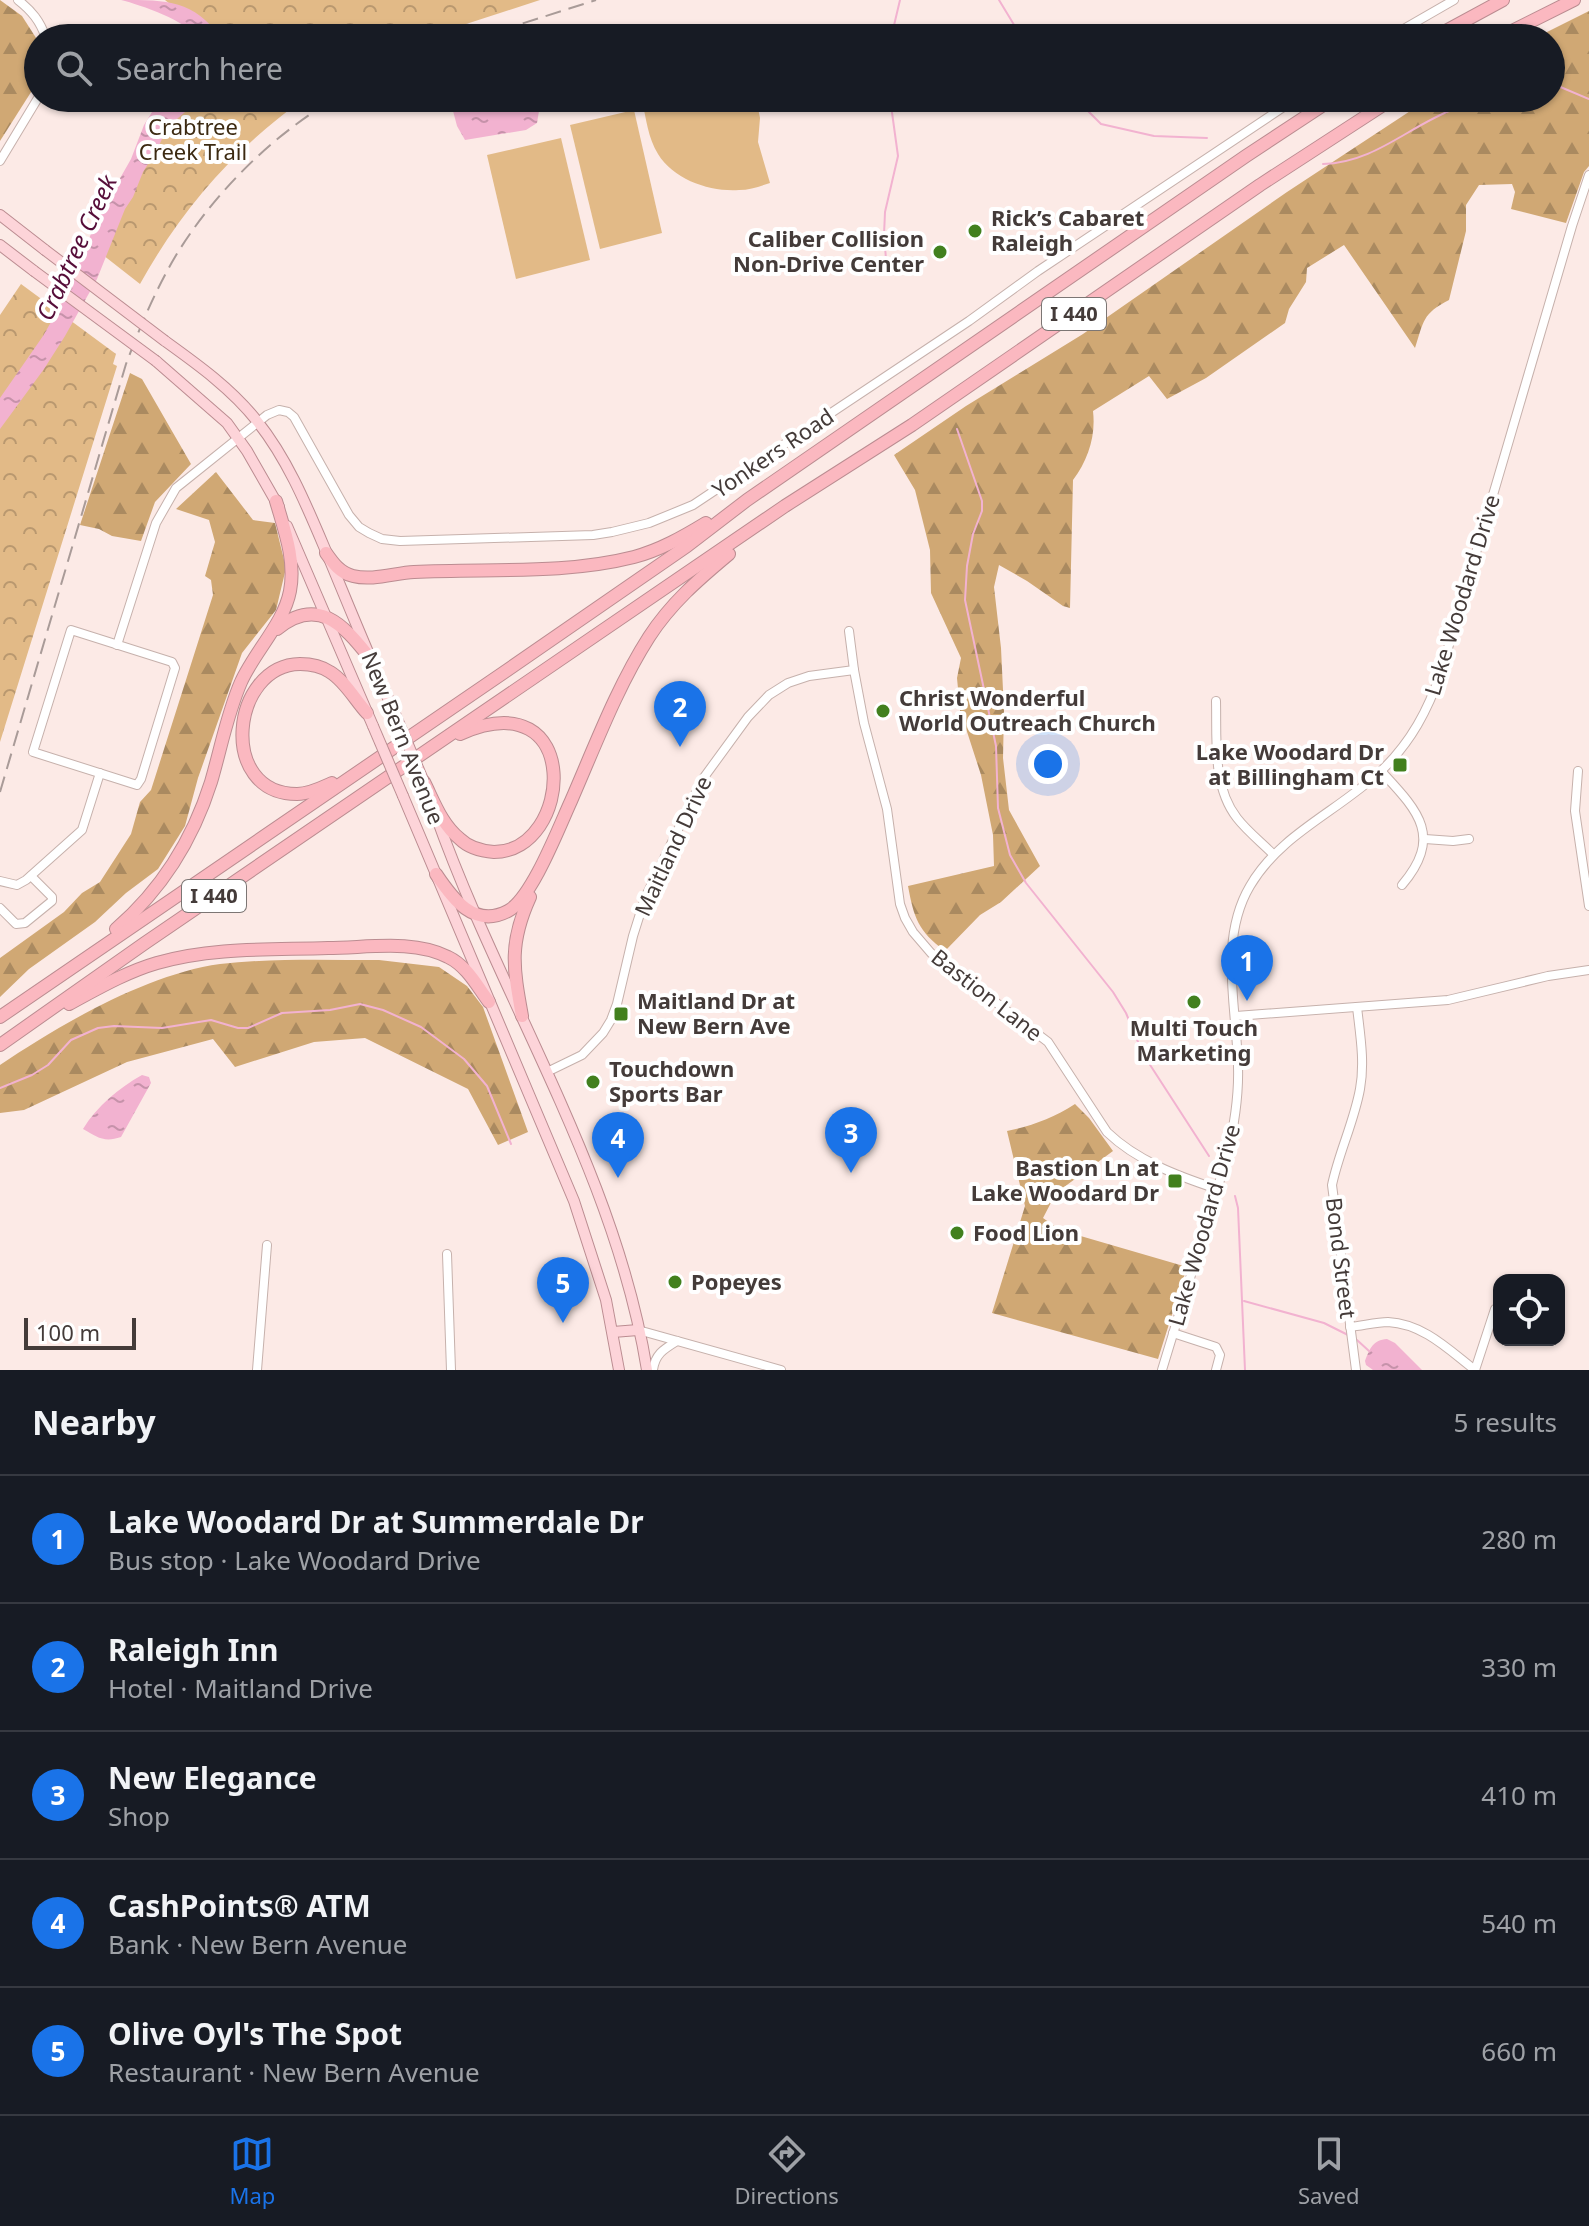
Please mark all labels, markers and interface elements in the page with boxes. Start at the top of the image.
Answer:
search box [24,24,1565,112]
icon: search [52,46,96,90]
text: Search here [116,48,283,89]
park label: Crabtree Creek Trail [139,111,247,166]
water label: Crabtree Creek [28,168,124,325]
place label: Rick’s Cabaret Raleigh [991,202,1144,257]
marker: Rick’s Cabaret Raleigh [966,222,984,240]
place label: Caliber Collision Non-Drive Center [733,223,924,278]
marker: Caliber Collision Non-Drive Center [931,243,949,261]
road number: I 440 [1042,298,1106,330]
street label: Yonkers Road [706,400,839,504]
street label: Lake Woodard Drive [1416,491,1506,699]
street label: New Bern Avenue [356,647,452,829]
pin: 2 [654,681,706,747]
place label: Christ Wonderful World Outreach Church [899,682,1156,737]
marker: Christ Wonderful World Outreach Church [874,702,892,720]
place label: Lake Woodard Dr at Billingham Ct [1196,736,1384,791]
your location [1028,744,1068,784]
marker: Lake Woodard Dr at Billingham Ct [1391,756,1409,774]
street label: Maitland Drive [627,771,718,920]
road number: I 440 [182,880,246,912]
pin: 1 [1221,935,1273,1001]
street label: Bastion Lane [926,941,1049,1047]
place label: Maitland Dr at New Bern Ave [637,985,795,1040]
marker: Multi Touch Marketing [1185,993,1203,1011]
marker: Maitland Dr at New Bern Ave [612,1005,630,1023]
place label: Multi Touch Marketing [1130,1012,1258,1067]
place label: Touchdown Sports Bar [609,1053,734,1108]
marker: Touchdown Sports Bar [584,1073,602,1091]
pin: 3 [825,1107,877,1173]
pin: 4 [592,1112,644,1178]
street label: Lake Woodard Drive [1160,1120,1246,1329]
place label: Bastion Ln at Lake Woodard Dr [971,1152,1159,1207]
marker: Bastion Ln at Lake Woodard Dr [1166,1172,1184,1190]
street label: Bond Street [1320,1196,1364,1320]
place label: Food Lion [973,1217,1079,1247]
marker: Food Lion [948,1224,966,1242]
pin: 5 [537,1257,589,1323]
place label: Popeyes [691,1266,782,1296]
marker: Popeyes [666,1273,684,1291]
map controls [1493,1274,1565,1346]
button: locate [1493,1274,1565,1346]
scale bar [24,1314,136,1350]
text: 100 m [36,1317,100,1347]
text: Nearby [32,1399,156,1445]
text: 5 results [1453,1404,1557,1440]
text: Lake Woodard Dr at Summerdale Dr [108,1501,644,1542]
text: 1 [51,1521,65,1557]
text: 280 m [1481,1521,1557,1557]
text: Bus stop · Lake Woodard Drive [108,1542,481,1578]
text: Raleigh Inn [108,1629,278,1670]
text: 2 [51,1649,65,1685]
text: 330 m [1481,1649,1557,1685]
text: Hotel · Maitland Drive [108,1670,373,1706]
text: New Elegance [108,1757,317,1798]
text: 3 [51,1777,65,1813]
text: 410 m [1481,1777,1557,1813]
text: Shop [108,1798,170,1834]
text: CashPoints® ATM [108,1885,371,1926]
text: 4 [51,1905,65,1941]
text: 540 m [1481,1905,1557,1941]
text: Bank · New Bern Avenue [108,1926,407,1962]
text: Olive Oyl's The Spot [108,2013,402,2054]
text: 5 [51,2033,65,2069]
text: 660 m [1481,2033,1557,2069]
text: Restaurant · New Bern Avenue [108,2054,480,2090]
tab: Map [230,2132,275,2210]
tab: Directions [734,2132,839,2210]
tab: Saved [1298,2132,1359,2210]

